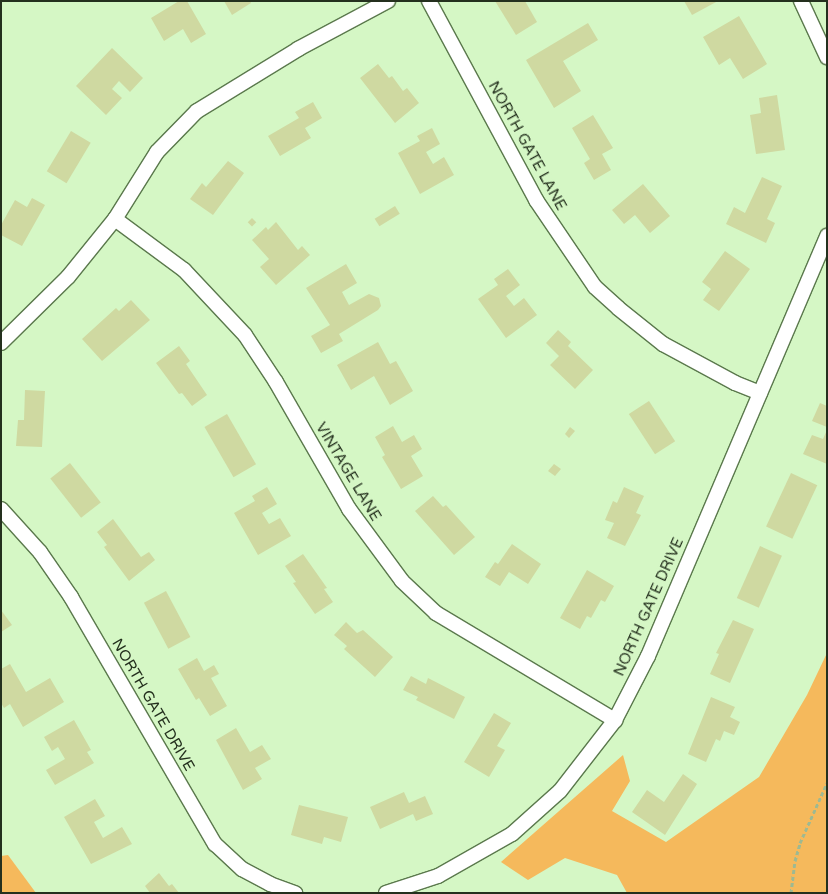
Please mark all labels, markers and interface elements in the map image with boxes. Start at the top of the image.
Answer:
street label: NORTH GATE LANE [484,78,570,214]
street label: VINTAGE LANE [311,419,385,525]
street label: NORTH GATE DRIVE [610,535,688,679]
street label: NORTH GATE DRIVE [108,636,198,774]

